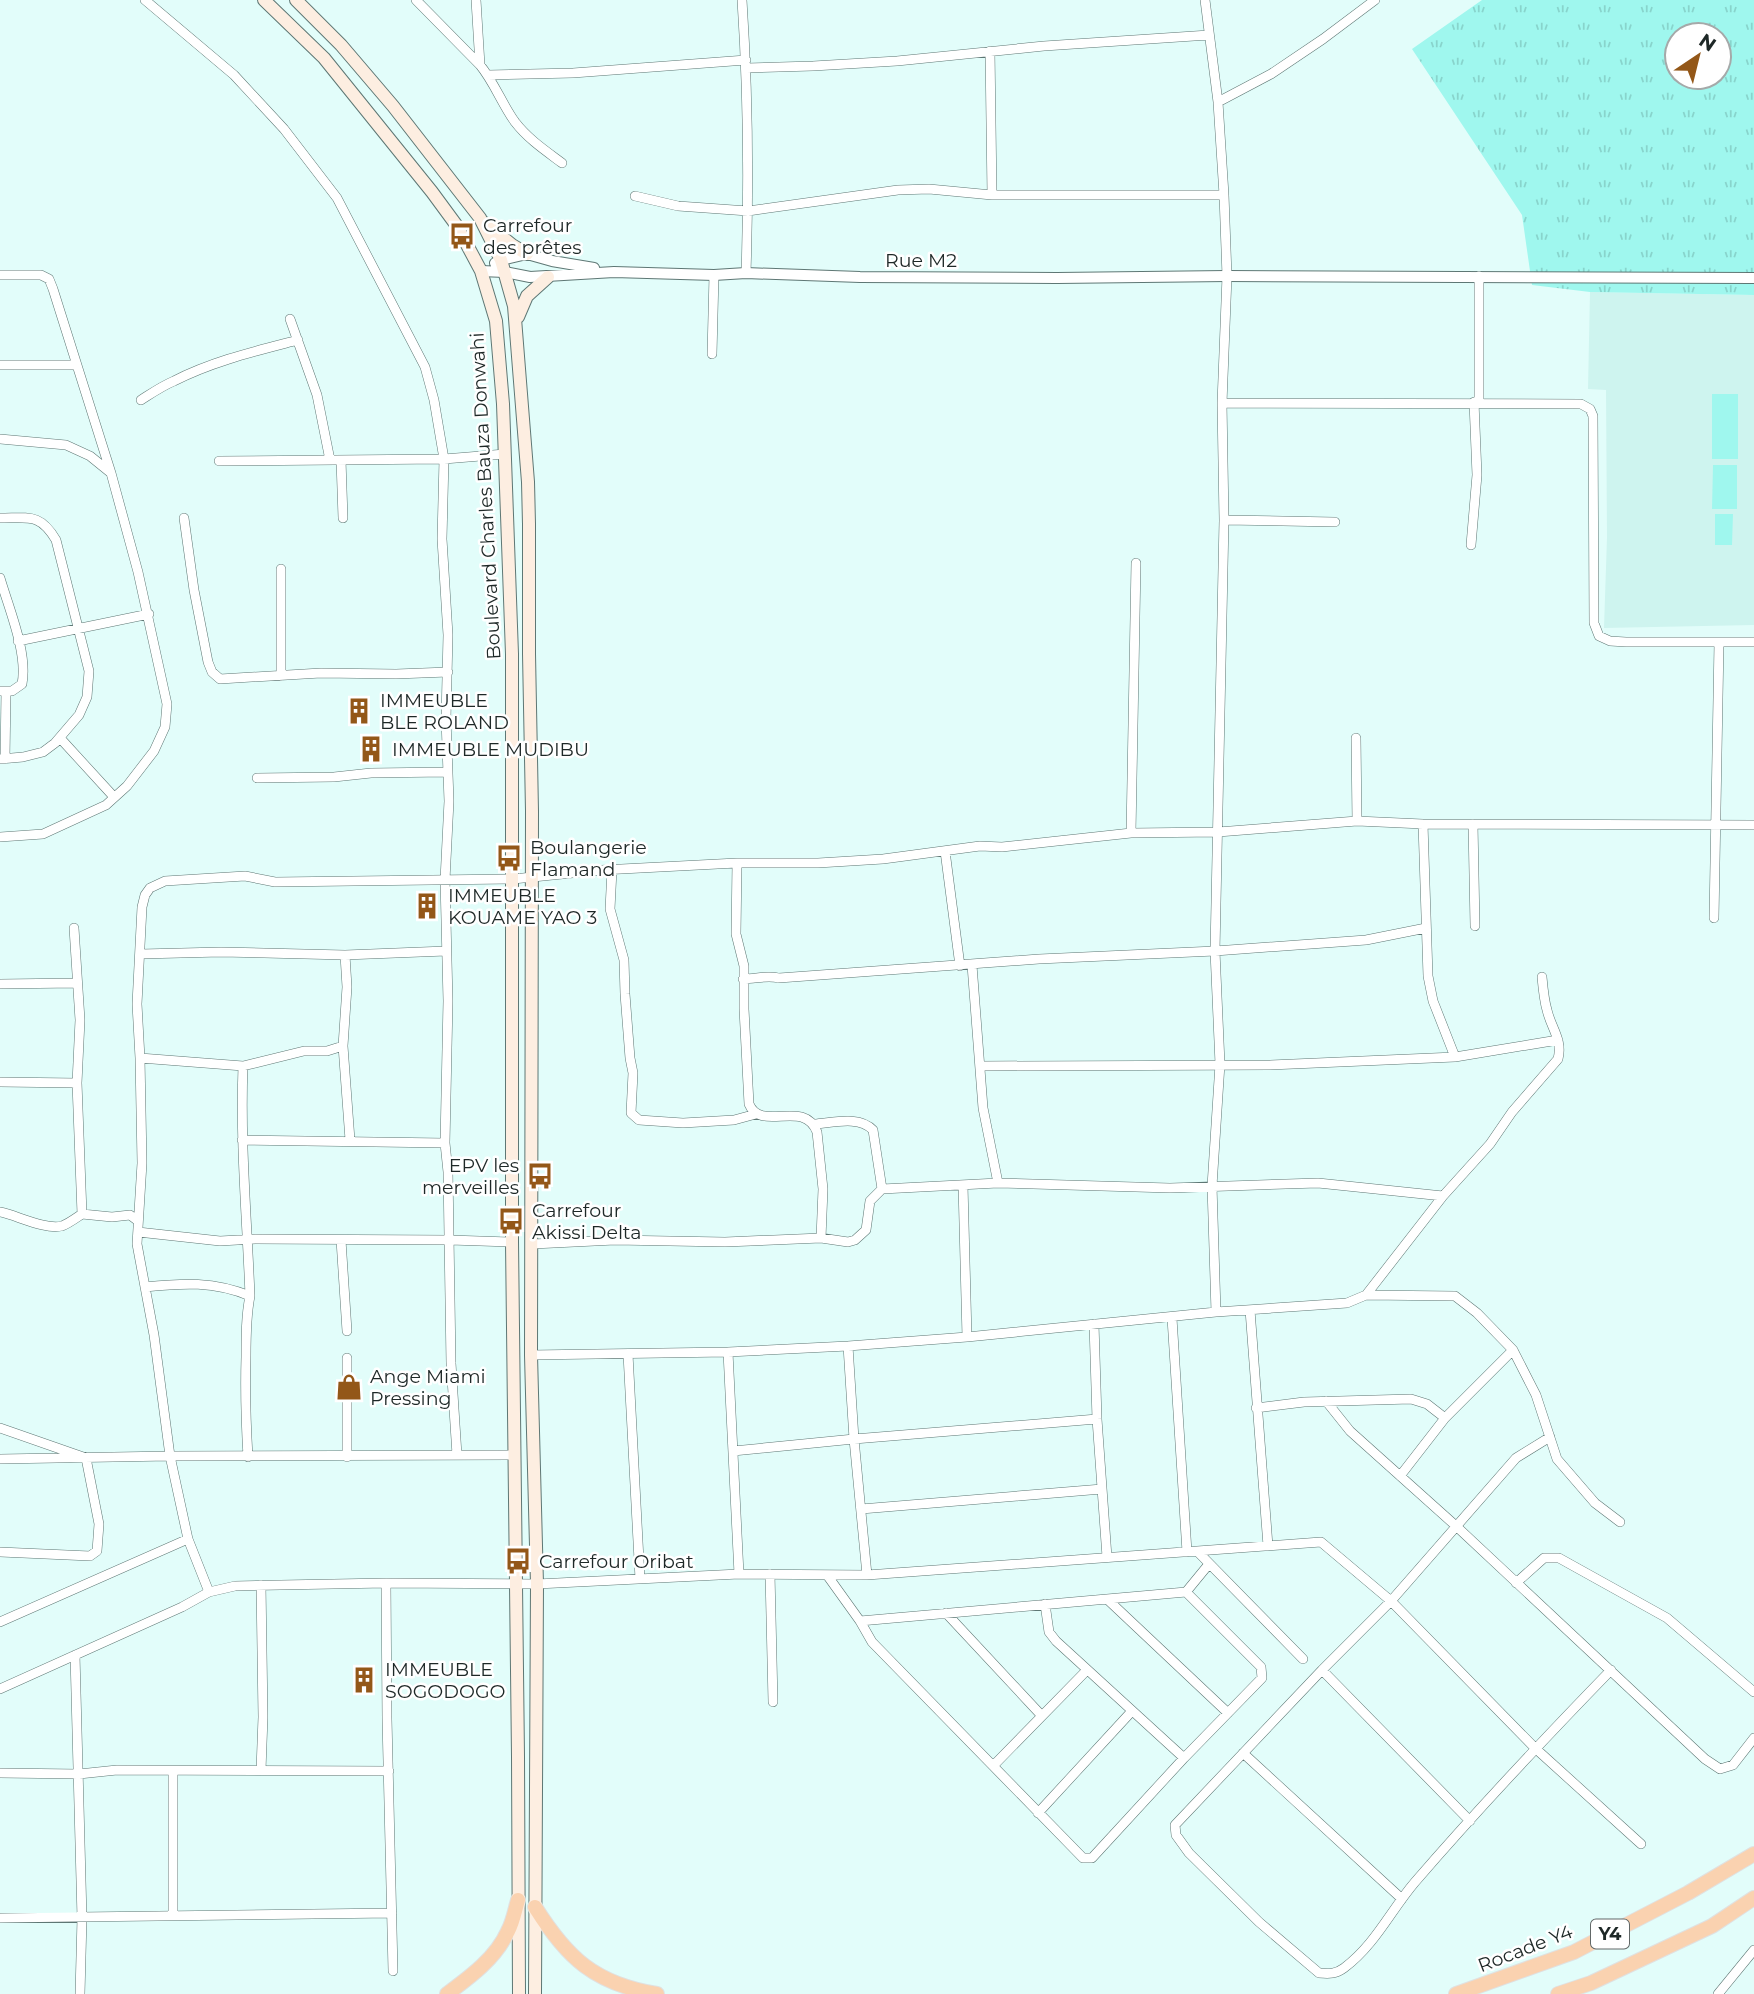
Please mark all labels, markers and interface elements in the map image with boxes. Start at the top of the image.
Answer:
north arrow [1663,21,1733,91]
text: N [1695,29,1720,56]
place label: Carrefour des prêtes [483,214,581,259]
bus stop icon: Carrefour des prêtes [447,221,477,251]
street label: Rue M2 [885,249,957,272]
street label: Boulevard Charles Bauza Donwahi [465,332,506,660]
place label: IMMEUBLE BLE ROLAND [380,689,509,734]
building icon: IMMEUBLE BLE ROLAND [344,696,374,726]
building icon: IMMEUBLE MUDIBU [356,734,386,764]
place label: IMMEUBLE MUDIBU [392,738,589,761]
place label: Boulangerie Flamand [530,836,647,881]
bus stop icon: Boulangerie Flamand [494,843,524,873]
place label: IMMEUBLE KOUAME YAO 3 [448,884,597,929]
building icon: IMMEUBLE KOUAME YAO 3 [412,891,442,921]
place label: EPV les merveilles [422,1154,519,1199]
bus stop icon: EPV les merveilles [525,1161,555,1191]
place label: Carrefour Akissi Delta [532,1199,641,1244]
bus stop icon: Carrefour Akissi Delta [496,1206,526,1236]
place label: Ange Miami Pressing [370,1365,486,1410]
shop icon: Ange Miami Pressing [334,1372,364,1402]
bus stop icon: Carrefour Oribat [503,1546,533,1576]
place label: Carrefour Oribat [539,1550,694,1573]
place label: IMMEUBLE SOGODOGO [385,1658,506,1703]
building icon: IMMEUBLE SOGODOGO [349,1665,379,1695]
street label: Rocade Y4 [1474,1920,1576,1977]
road number: Y4 [1591,1920,1629,1948]

